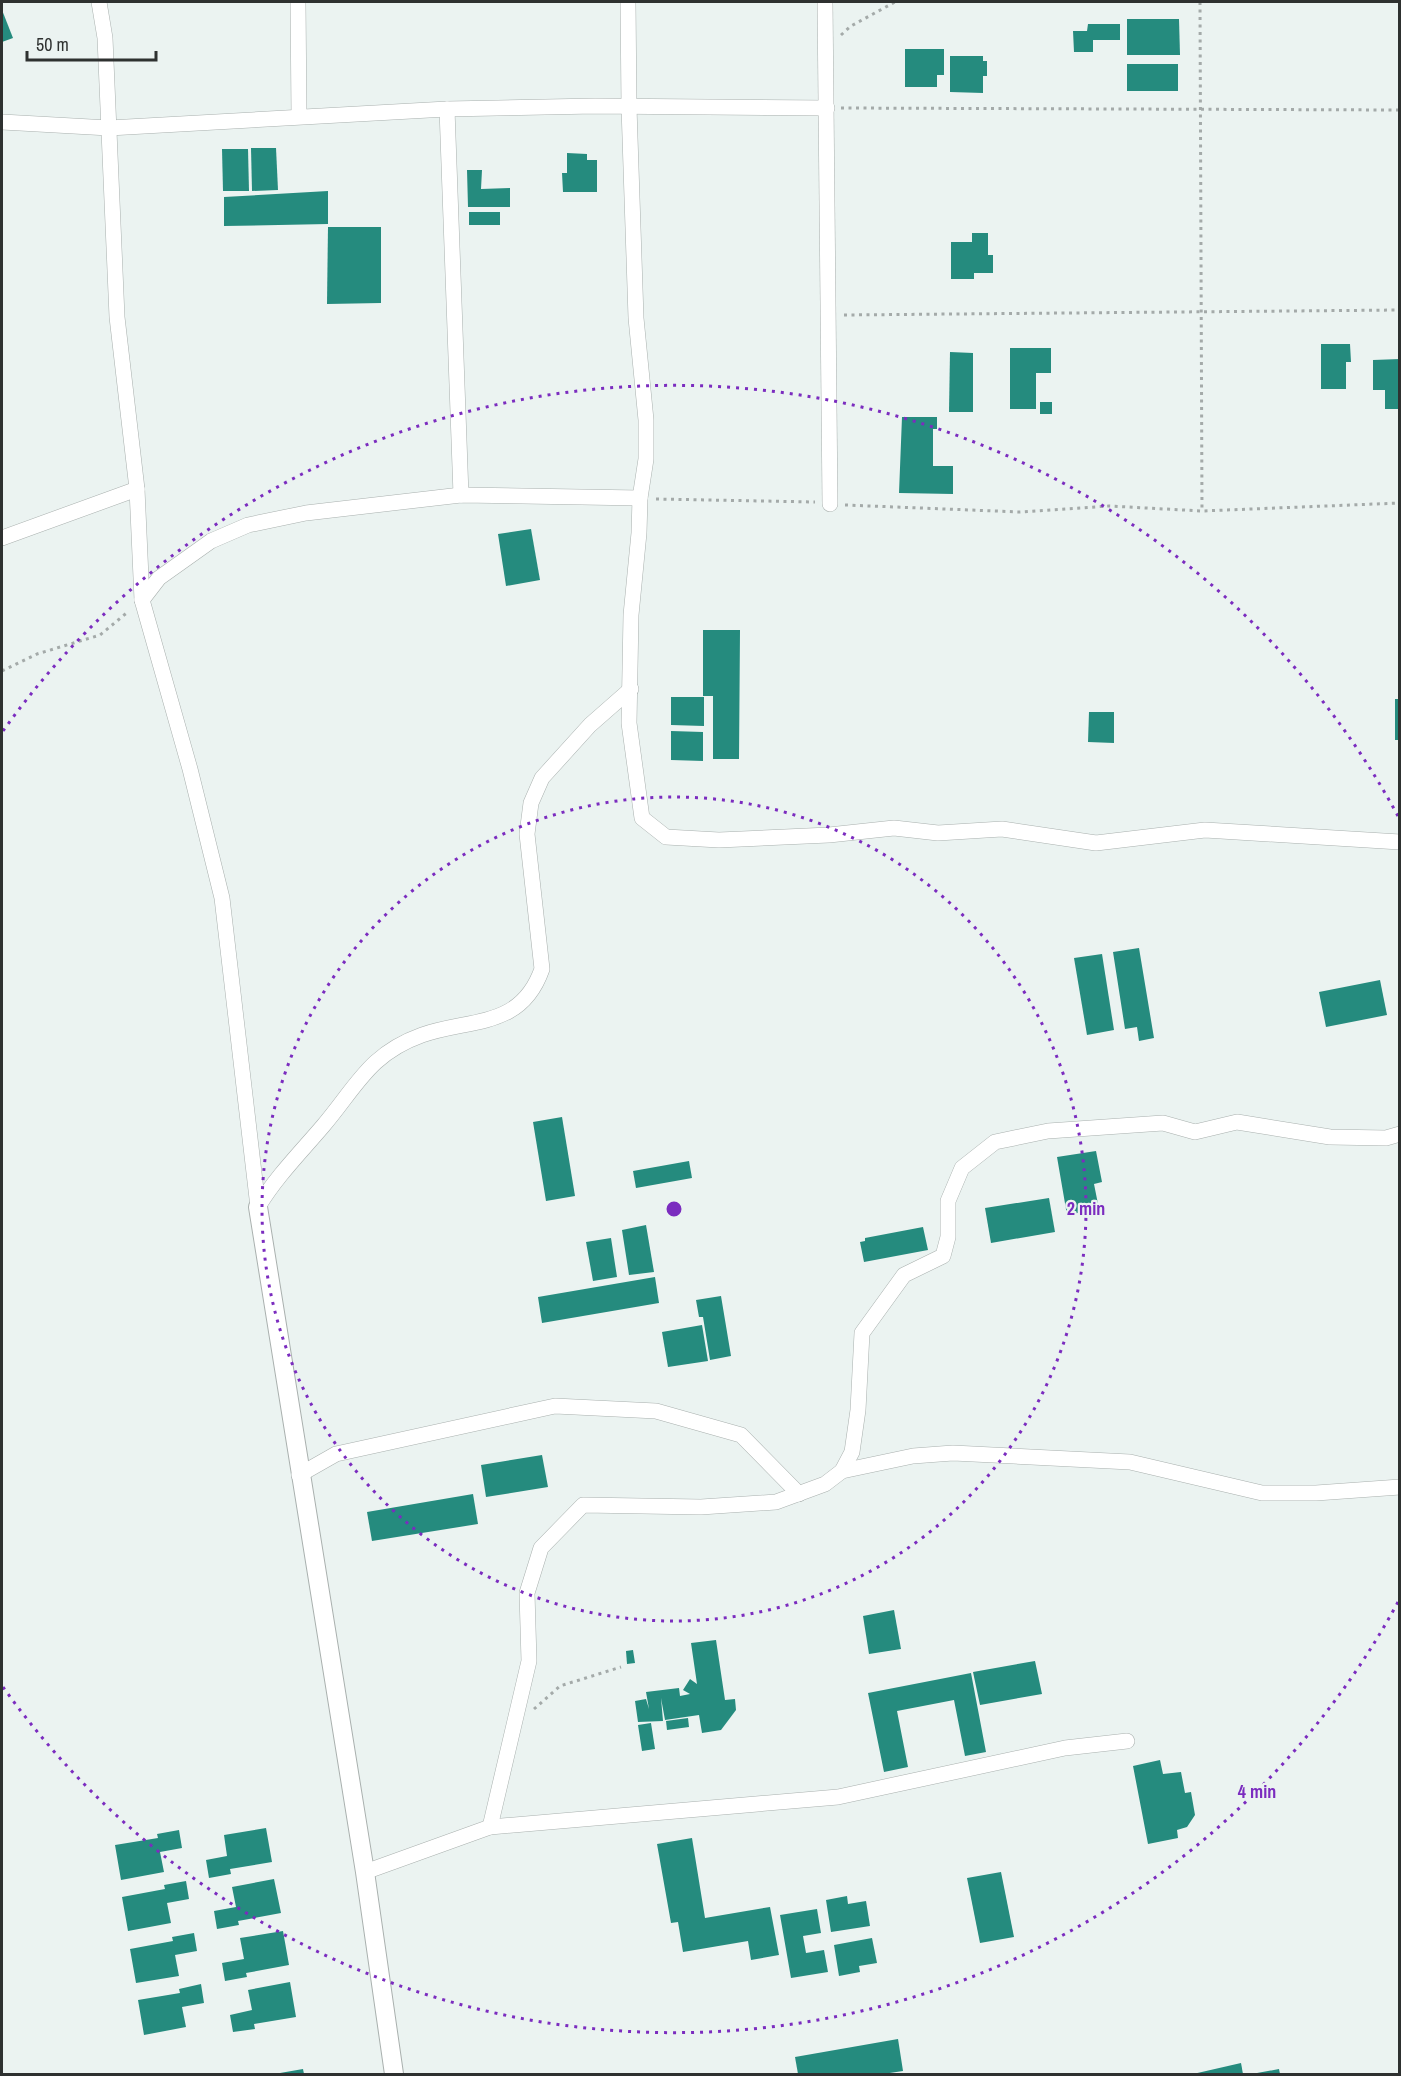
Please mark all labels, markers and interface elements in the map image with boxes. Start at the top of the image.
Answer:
scale bar [27,24,156,62]
text: 50 m [36,32,69,57]
text: 2 min [1067,1196,1105,1221]
centre of rings [664,1199,684,1219]
text: 4 min [1238,1779,1276,1804]

